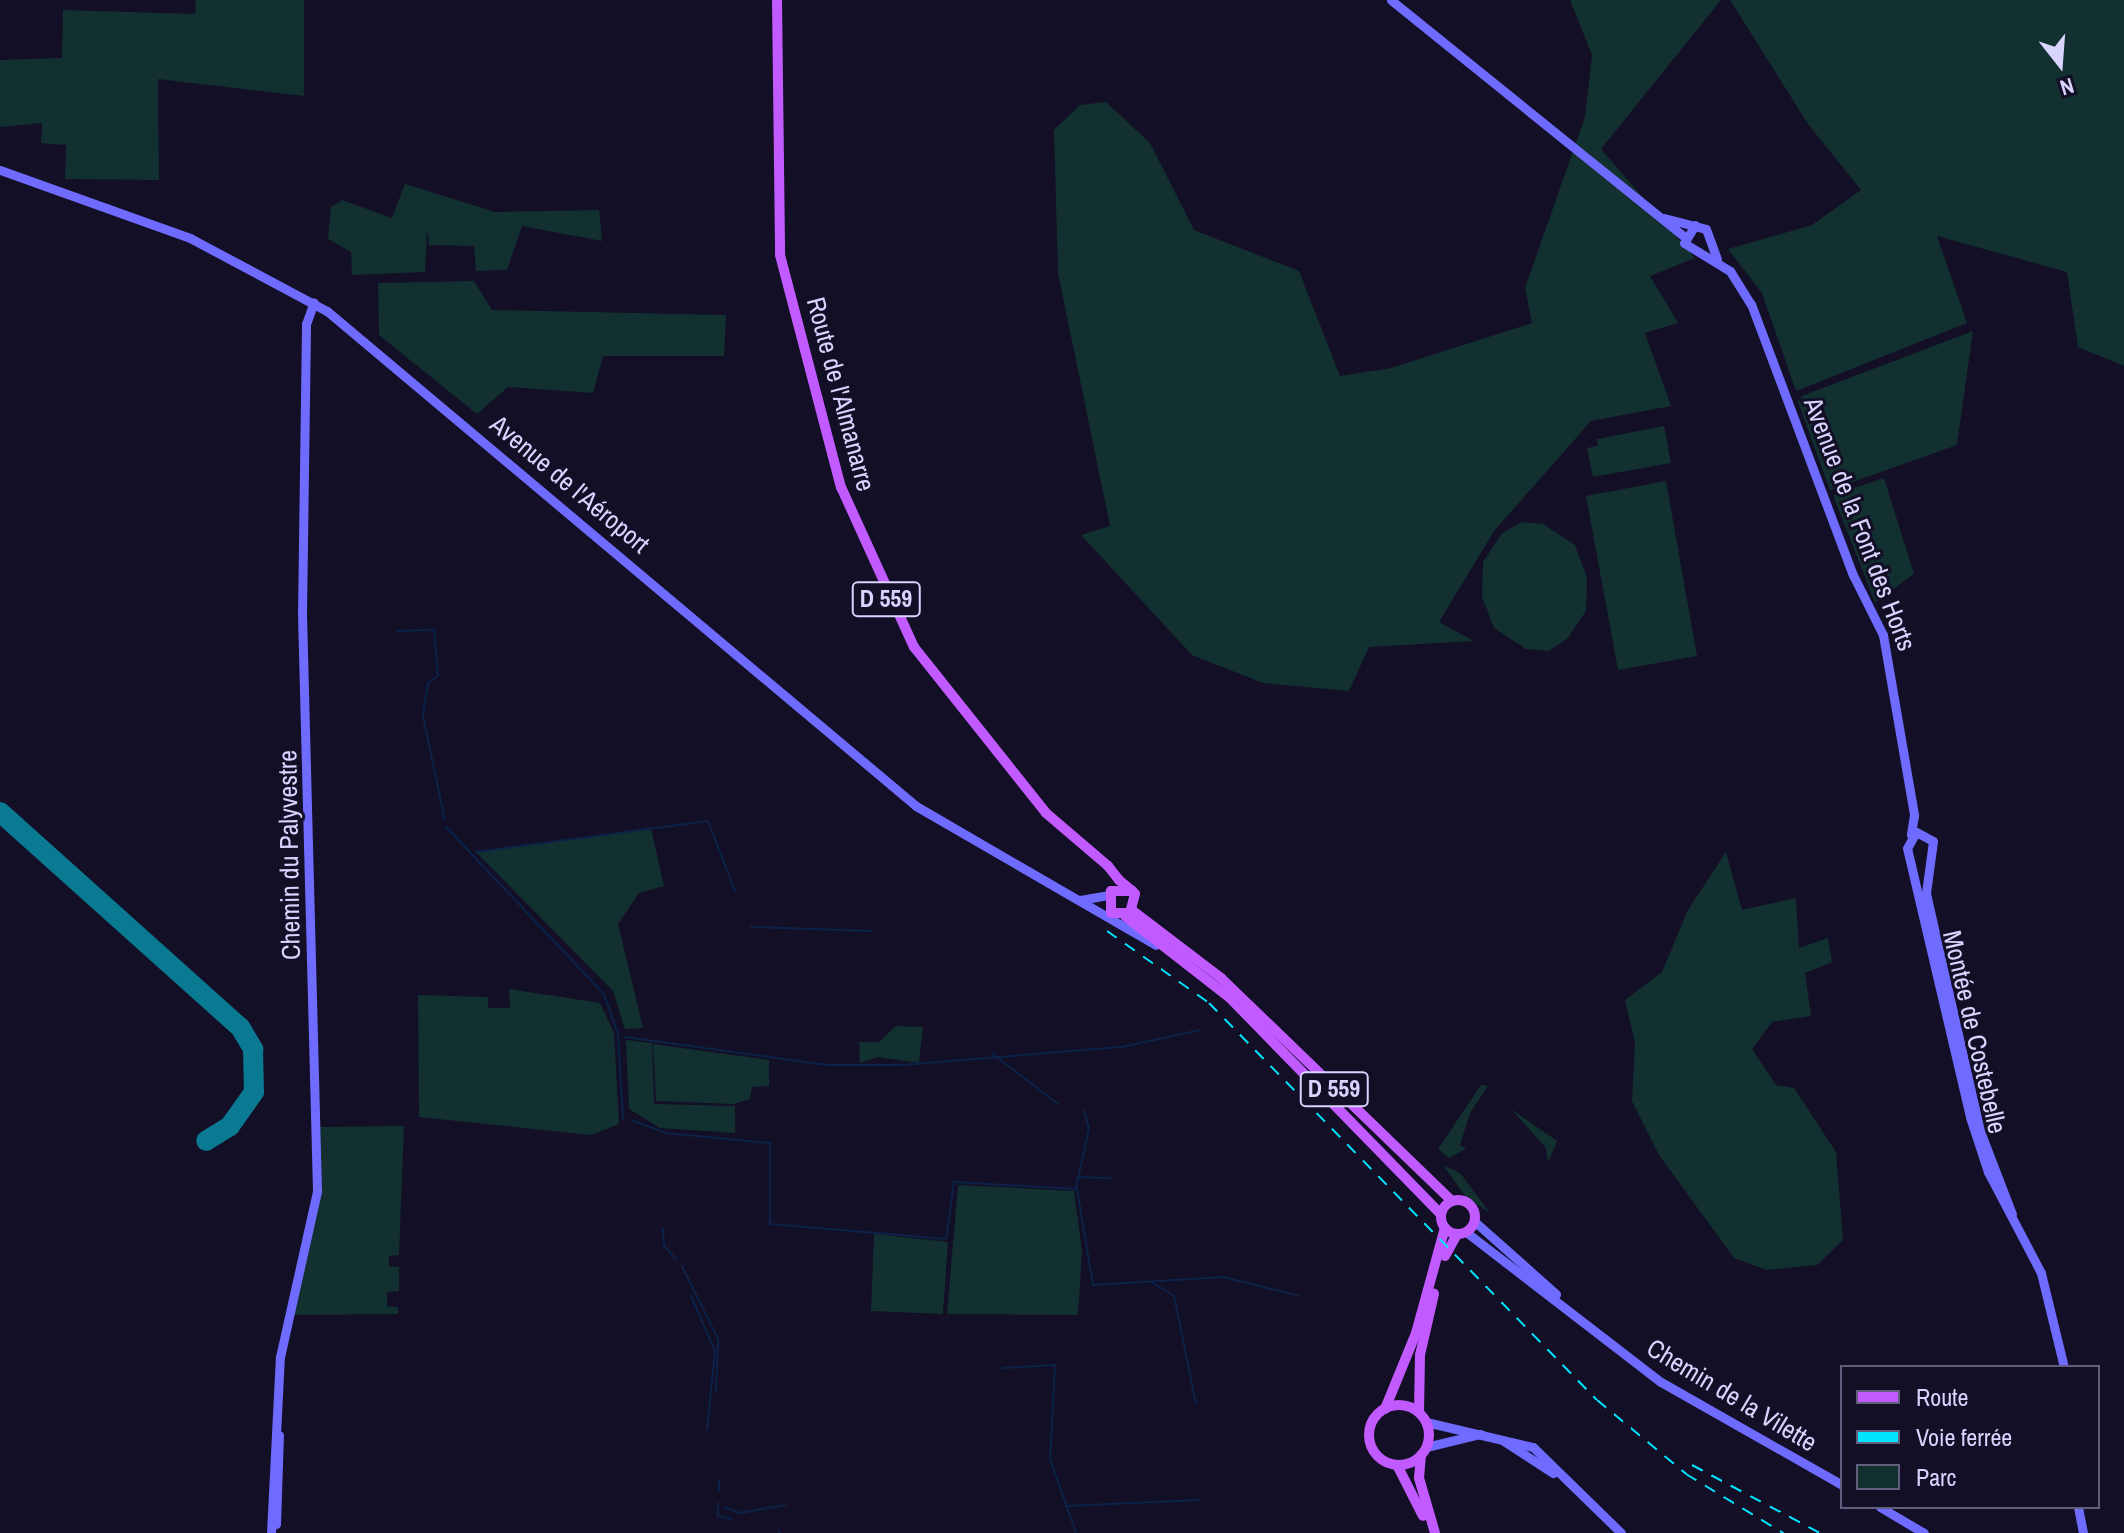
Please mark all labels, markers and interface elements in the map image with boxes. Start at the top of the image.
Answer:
north arrow [2020,24,2100,104]
text: N [2056,71,2078,103]
street label: Route de l'Almanarre [800,294,882,494]
street label: Avenue de la Font des Horts [1797,393,1923,655]
street label: Avenue de l'Aéroport [484,408,656,560]
road number: D 559 [850,579,922,619]
street label: Chemin du Palyvestre [272,750,306,960]
street label: Montée de Costebelle [1936,927,2014,1137]
road number: D 559 [1298,1069,1370,1109]
street label: Chemin de la Vilette [1641,1332,1823,1458]
legend [1840,1365,2100,1509]
text: Route [1916,1381,1969,1413]
text: Voie ferrée [1916,1421,2012,1453]
text: Parc [1916,1461,1956,1493]

